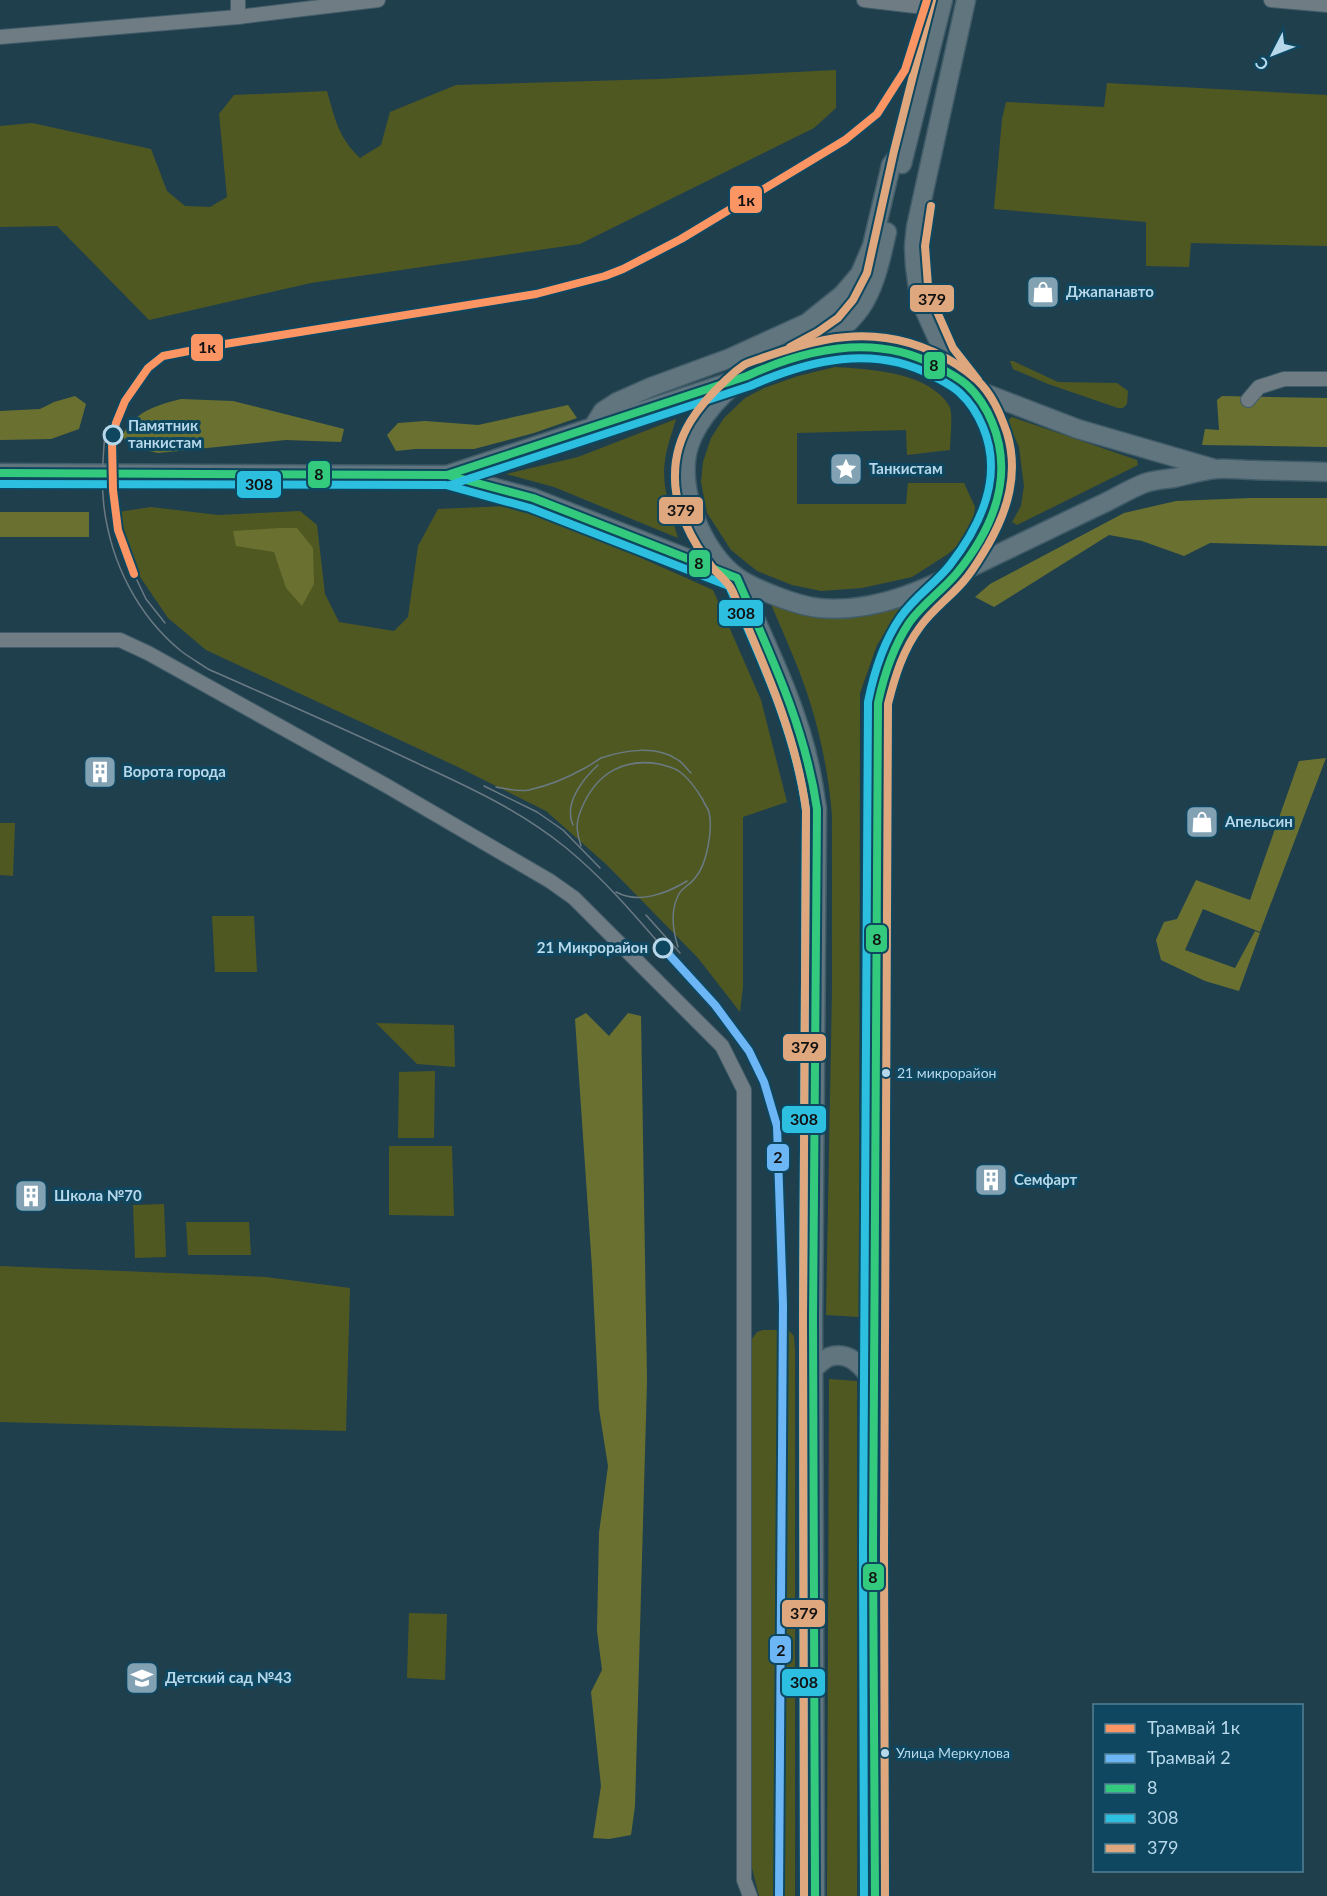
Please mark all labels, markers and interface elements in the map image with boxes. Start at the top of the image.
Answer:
north arrow [1243,24,1303,84]
text: С [1251,54,1272,75]
line badge: 1к [729,185,763,214]
text: 1к [737,190,755,209]
shop icon: Джапанавто [1025,274,1061,310]
place label: Джапанавто [1066,282,1154,300]
line badge: 379 [909,284,955,313]
text: 379 [918,289,946,308]
line badge: 1к [190,333,224,362]
text: 1к [198,337,216,356]
line badge: 8 [923,351,946,380]
text: 8 [929,355,939,374]
place label: Памятник танкистам [128,416,202,451]
marker: Памятник танкистам [103,425,123,445]
place icon: Танкистам [828,451,864,487]
place label: Танкистам [869,459,943,477]
line badge: 8 [307,460,331,489]
text: 8 [314,464,324,483]
line badge: 308 [236,470,282,499]
text: 308 [245,474,273,493]
line badge: 379 [658,496,704,525]
text: 379 [667,500,695,519]
line badge: 8 [688,549,711,578]
text: 8 [694,553,704,572]
line badge: 308 [718,599,764,627]
text: 308 [727,603,755,622]
building icon: Ворота города [82,754,118,790]
place label: Ворота города [123,762,226,780]
shop icon: Апельсин [1184,804,1220,840]
place label: Апельсин [1224,812,1293,830]
line badge: 8 [865,924,888,953]
text: 8 [872,929,882,948]
place label: 21 Микрорайон [537,938,648,956]
marker: 21 Микрорайон [653,938,673,958]
line badge: 379 [782,1033,827,1062]
text: 379 [791,1037,819,1056]
place label: 21 микрорайон [897,1064,996,1081]
marker: 21 микрорайон [880,1067,892,1079]
line badge: 308 [781,1105,827,1134]
text: 308 [790,1109,818,1128]
line badge: 2 [766,1143,790,1172]
text: 2 [773,1147,783,1166]
building icon: Семфарт [973,1162,1009,1198]
place label: Семфарт [1014,1170,1077,1188]
building icon: Школа №70 [13,1178,49,1214]
place label: Школа №70 [54,1186,142,1204]
line badge: 8 [862,1563,885,1591]
text: 8 [868,1567,878,1586]
line badge: 379 [781,1599,826,1628]
text: 379 [790,1603,818,1622]
line badge: 2 [769,1635,792,1664]
text: 2 [776,1640,786,1659]
school or university icon: Детский сад №43 [124,1660,160,1696]
place label: Детский сад №43 [165,1668,292,1686]
line badge: 308 [781,1668,826,1697]
text: 308 [790,1672,818,1691]
legend [1093,1704,1303,1872]
text: Трамвай 1к [1147,1716,1241,1738]
place label: Улица Меркулова [896,1744,1010,1761]
text: Трамвай 2 [1147,1746,1231,1768]
marker: Улица Меркулова [879,1747,891,1759]
text: 8 [1147,1776,1157,1798]
text: 308 [1147,1806,1178,1828]
text: 379 [1147,1836,1178,1858]

